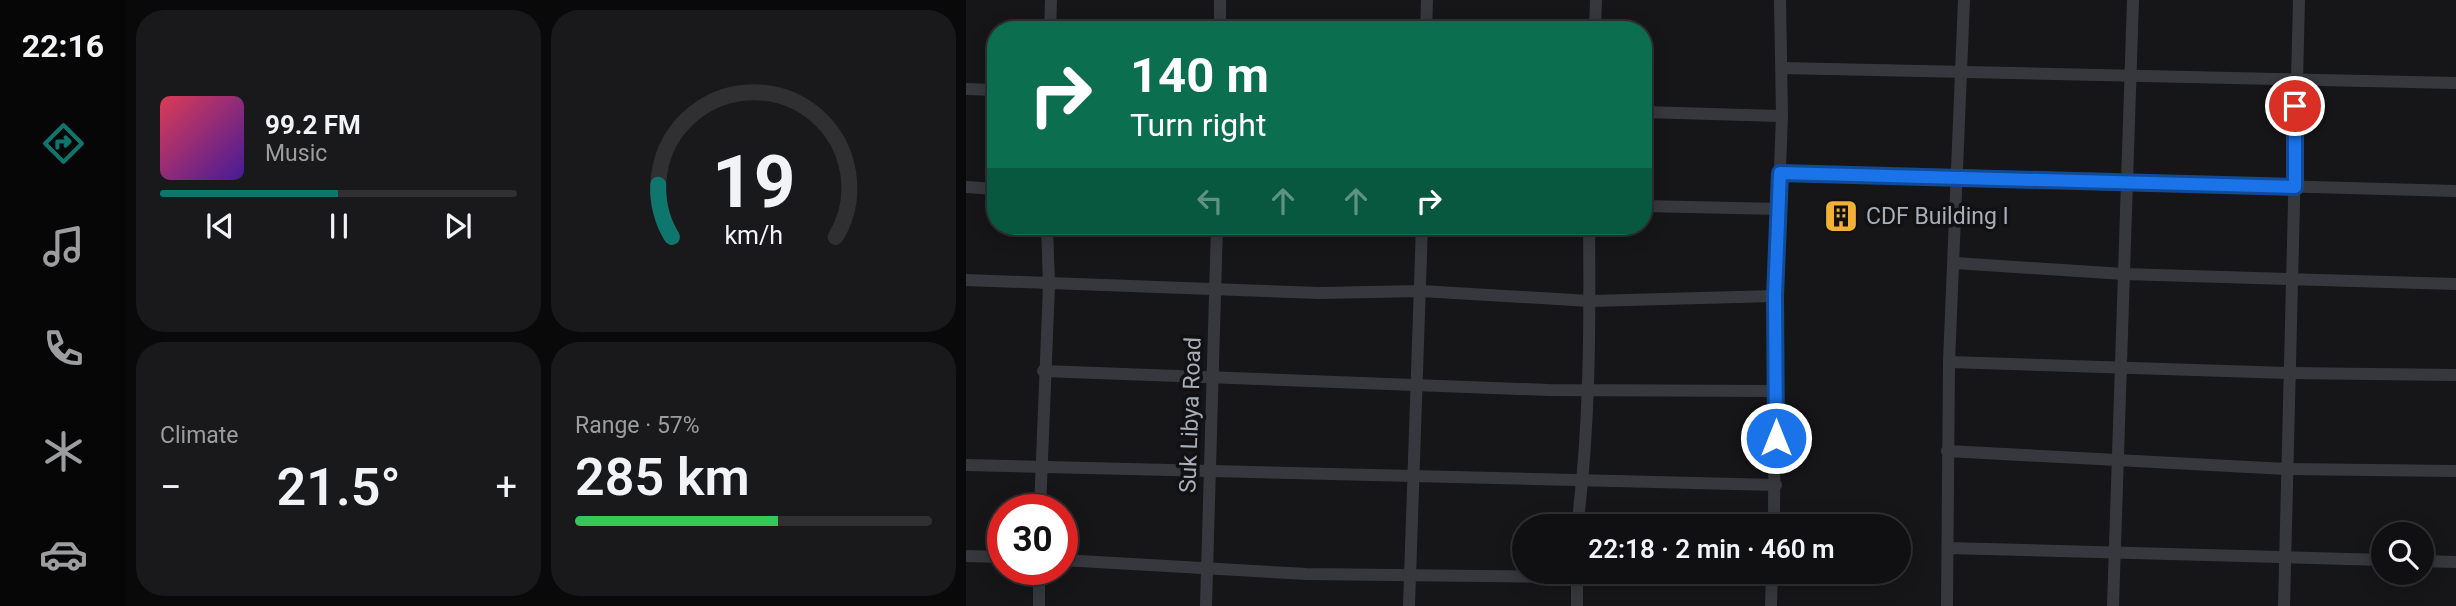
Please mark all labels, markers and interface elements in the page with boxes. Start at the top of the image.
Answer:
text: 22:16 [22,27,104,65]
text: 140 m [1130,47,1269,104]
icon: right [1015,49,1106,140]
pin [2265,76,2325,136]
icon: arrive [2276,87,2314,125]
text: Turn right [1130,106,1266,144]
text: 99.2 FM [265,110,361,140]
icon: directions [39,119,88,168]
text: 19 [712,139,795,225]
text: Music [265,140,327,167]
icon: left [1191,182,1229,220]
icon: ahead [1264,182,1302,220]
icon: ahead [1337,182,1375,220]
icon: right [1410,182,1448,220]
building icon: CDF Building I [1822,197,1860,235]
place label: CDF Building I [1866,203,2009,230]
icon: previous [201,207,239,245]
icon: pause [320,207,358,245]
icon: next [439,207,477,245]
text: km/h [724,221,783,250]
icon: music [39,222,88,271]
icon: phone [39,324,88,373]
street label: Suk Libya Road [1174,337,1207,494]
position arrow [1739,401,1813,475]
text: Range · 57% [575,412,700,439]
text: Climate [160,422,239,449]
icon: climate [39,427,88,476]
text: 285 km [575,447,750,508]
text: 21.5° [277,457,401,518]
text: − [160,465,182,509]
text: + [495,465,517,509]
speed limit sign: 30 [987,494,1078,585]
map controls [2371,522,2434,585]
button: search [2371,522,2434,585]
icon: car [39,530,88,579]
text: 22:18 · 2 min · 460 m [1588,534,1835,564]

